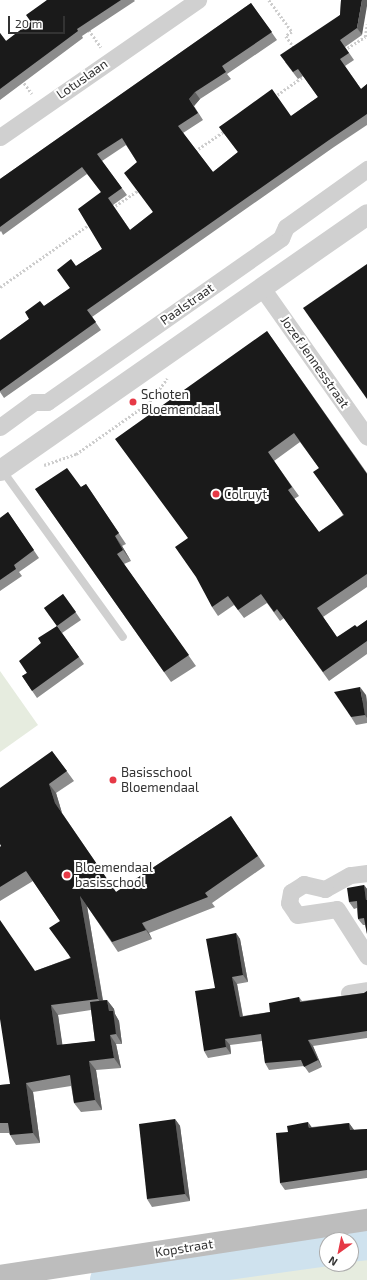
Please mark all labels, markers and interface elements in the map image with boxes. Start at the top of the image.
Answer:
scale bar [10,8,67,34]
text: 20 m [15,16,42,30]
street label: Lotuslaan [53,56,111,102]
street label: Paalstraat [157,280,217,328]
street label: Jozef Jennesstraat [277,313,353,411]
place label: Schoten Bloemendaal [141,387,219,418]
marker: Schoten Bloemendaal [128,397,138,407]
place label: Colruyt [224,486,267,502]
marker: Colruyt [211,489,221,499]
place label: Basisschool Bloemendaal [121,765,199,796]
marker: Basisschool Bloemendaal [108,775,118,785]
place label: Bloemendaal basisschool [75,860,153,891]
marker: Bloemendaal basisschool [62,870,72,880]
north arrow [319,1232,359,1272]
street label: Kopstraat [154,1236,214,1260]
text: N [326,1254,340,1269]

